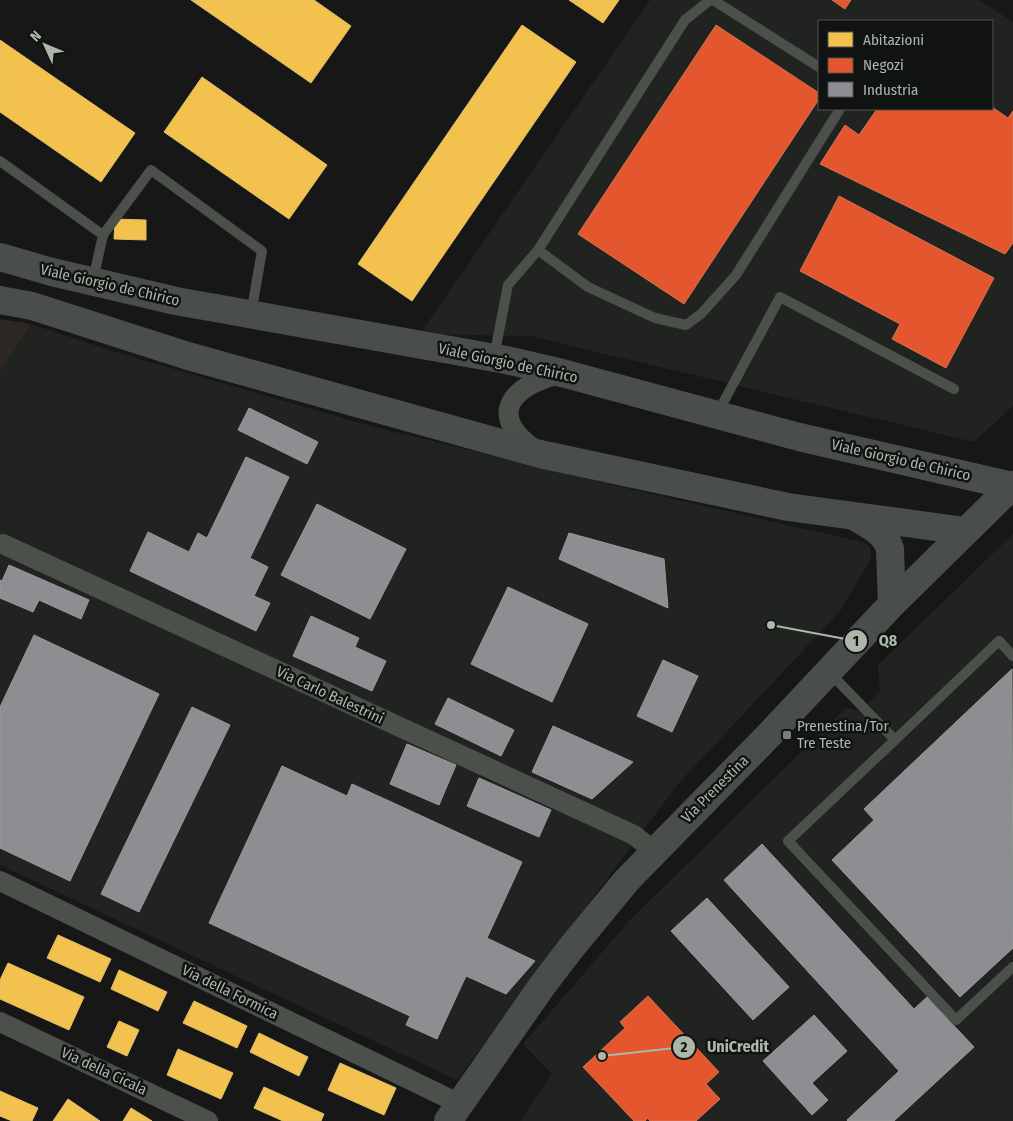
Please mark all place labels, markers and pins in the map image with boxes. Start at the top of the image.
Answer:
callout: Q8 [844,625,908,656]
place label: Prenestina/Tor Tre Teste [797,717,889,752]
marker: Prenestina/Tor Tre Teste [781,729,793,741]
callout: UniCredit [671,1031,779,1062]

